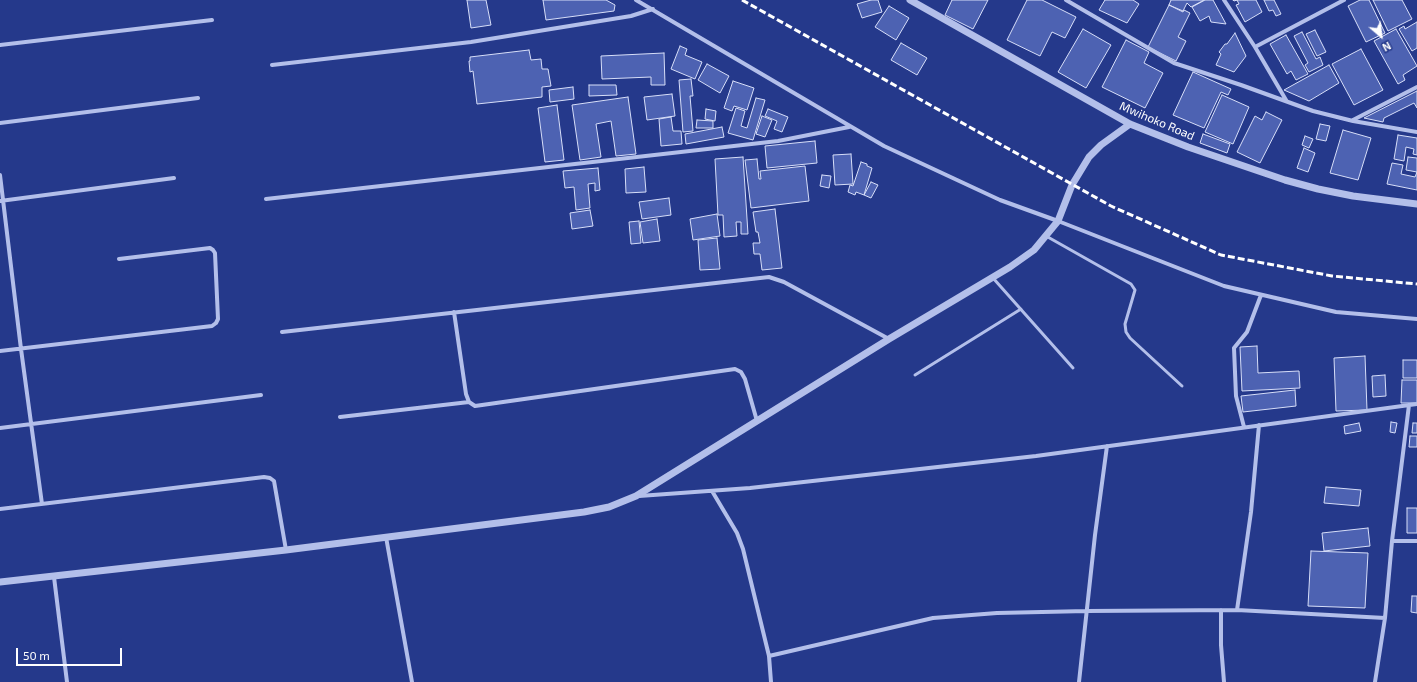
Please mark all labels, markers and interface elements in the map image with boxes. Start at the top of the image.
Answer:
north arrow [1361,16,1401,56]
text: N [1380,39,1393,55]
street label: Mwihoko Road [1117,99,1197,143]
scale bar [18,640,124,666]
text: 50 m [23,648,50,662]

